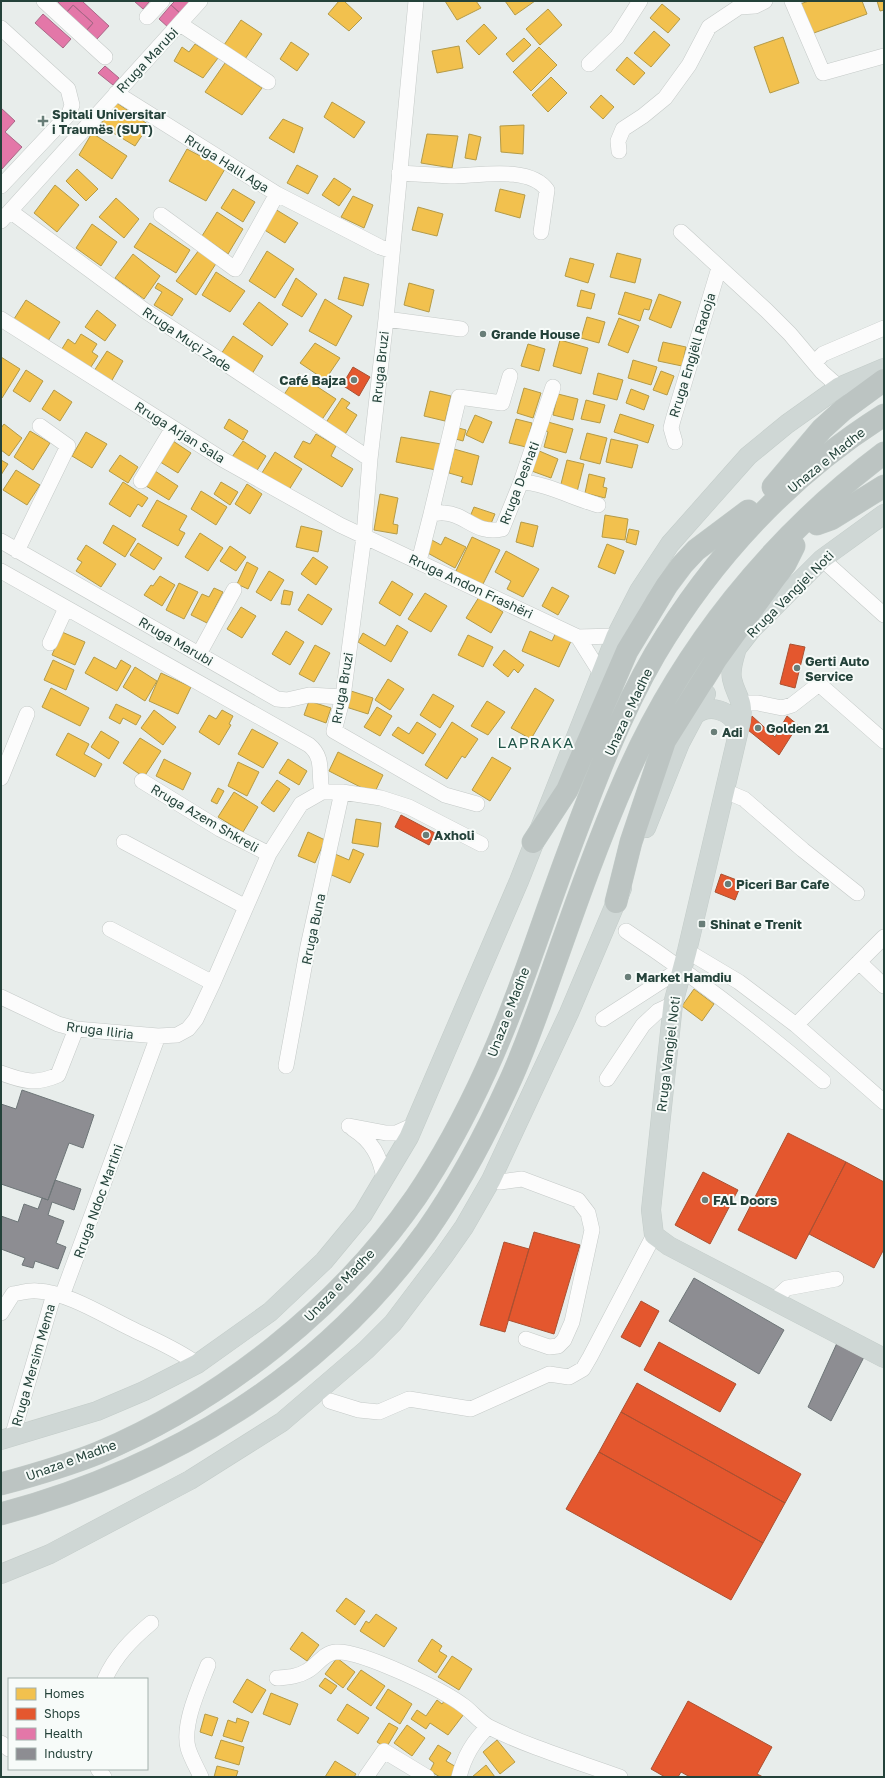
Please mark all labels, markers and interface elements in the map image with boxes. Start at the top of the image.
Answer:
street label: Rruga Marubi [113,24,181,96]
place label: Spitali Universitar i Traumës (SUT) [52,106,166,137]
marker: Spitali Universitar i Traumës (SUT) [37,115,49,127]
street label: Rruga Halil Aga [182,131,272,195]
street label: Rruga Engjëll Radoja [665,291,719,419]
street label: Rruga Muçi Zade [139,303,235,375]
place label: Grande House [491,326,580,342]
marker: Grande House [478,329,488,339]
street label: Rruga Bruzi [368,330,392,404]
place label: Café Bajza [279,372,346,388]
marker: Café Bajza [349,375,359,385]
street label: Rruga Arjan Sala [132,398,228,466]
street label: Unaza e Madhe [784,424,868,496]
street label: Rruga Deshati [496,439,542,527]
street label: Rruga Vangjel Noti [743,547,837,641]
street label: Rruga Andon Frashëri [406,550,536,622]
street label: Rruga Marubi [136,613,216,669]
street label: Rruga Bruzi [328,651,356,725]
place label: Gerti Auto Service [805,653,870,684]
marker: Gerti Auto Service [792,663,802,673]
street label: Unaza e Madhe [601,666,655,758]
place label: Golden 21 [766,720,829,736]
marker: Golden 21 [753,723,763,733]
place label: Adi [722,724,743,740]
marker: Adi [709,727,719,737]
district label: LAPRAKA [498,733,574,751]
street label: Rruga Azem Shkreli [148,781,262,855]
place label: Axholi [434,827,475,843]
marker: Axholi [421,830,431,840]
place label: Piceri Bar Cafe [736,876,830,892]
marker: Piceri Bar Cafe [723,879,733,889]
street label: Rruga Buna [298,892,328,966]
place label: Shinat e Trenit [710,916,802,932]
marker: Shinat e Trenit [697,919,707,929]
street label: Unaza e Madhe [484,965,532,1059]
place label: Market Hamdiu [636,969,732,985]
marker: Market Hamdiu [623,972,633,982]
street label: Rruga Vangjel Noti [653,995,683,1113]
street label: Rruga Iliria [65,1018,135,1042]
street label: Rruga Ndoc Martini [70,1142,126,1260]
place label: FAL Doors [713,1192,777,1208]
marker: FAL Doors [700,1195,710,1205]
street label: Unaza e Madhe [300,1245,378,1325]
street label: Rruga Mersim Mema [8,1302,58,1428]
street label: Unaza e Madhe [24,1436,118,1484]
legend [8,1678,148,1770]
text: Homes [44,1686,84,1701]
text: Shops [44,1706,80,1721]
text: Health [44,1726,83,1741]
text: Industry [44,1746,93,1761]

